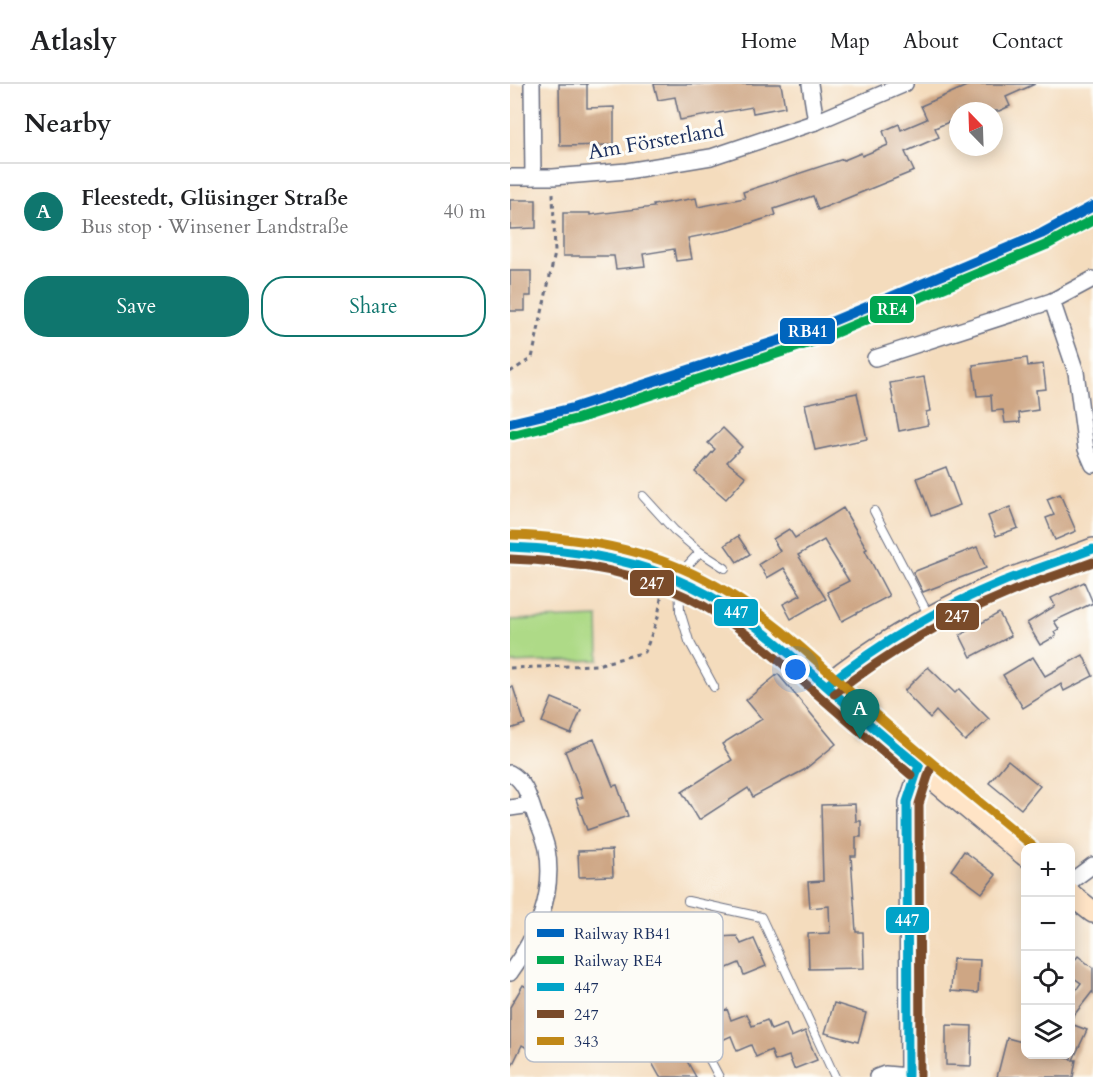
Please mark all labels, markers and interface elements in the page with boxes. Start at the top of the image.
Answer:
text: Atlasly [30,22,117,60]
text: Home [741,27,797,56]
text: Map [830,27,870,56]
text: About [903,27,959,56]
text: Contact [992,27,1063,56]
north arrow [949,102,1003,156]
text: Nearby [24,106,112,141]
street label: Am Försterland [586,115,726,167]
text: Fleestedt, Glüsinger Straße [81,183,348,213]
text: A [36,198,51,225]
text: 40 m [443,198,486,225]
text: Bus stop · Winsener Landstraße [81,213,349,240]
button: Save [24,276,249,337]
button: Share [261,276,486,337]
line badge: RE4 [869,295,915,324]
text: RE4 [877,299,907,321]
line badge: RB41 [779,317,836,345]
text: RB41 [788,321,828,343]
line badge: 247 [629,569,675,597]
text: 247 [640,573,664,595]
line badge: 447 [713,598,759,627]
text: 447 [724,602,748,624]
line badge: 247 [935,602,980,631]
text: 247 [945,606,969,628]
your location [781,655,810,684]
pin: A [840,690,880,739]
map controls [1021,843,1075,1059]
button: + [1021,843,1075,897]
button: − [1021,897,1075,951]
line badge: 447 [885,906,930,934]
text: 447 [895,910,919,932]
legend [525,912,723,1062]
text: Railway RB41 [574,923,671,945]
text: Railway RE4 [574,950,662,972]
button: locate [1021,951,1075,1005]
text: 447 [574,977,599,999]
text: 247 [574,1004,599,1026]
button: layers [1021,1005,1075,1059]
text: 343 [574,1031,599,1053]

